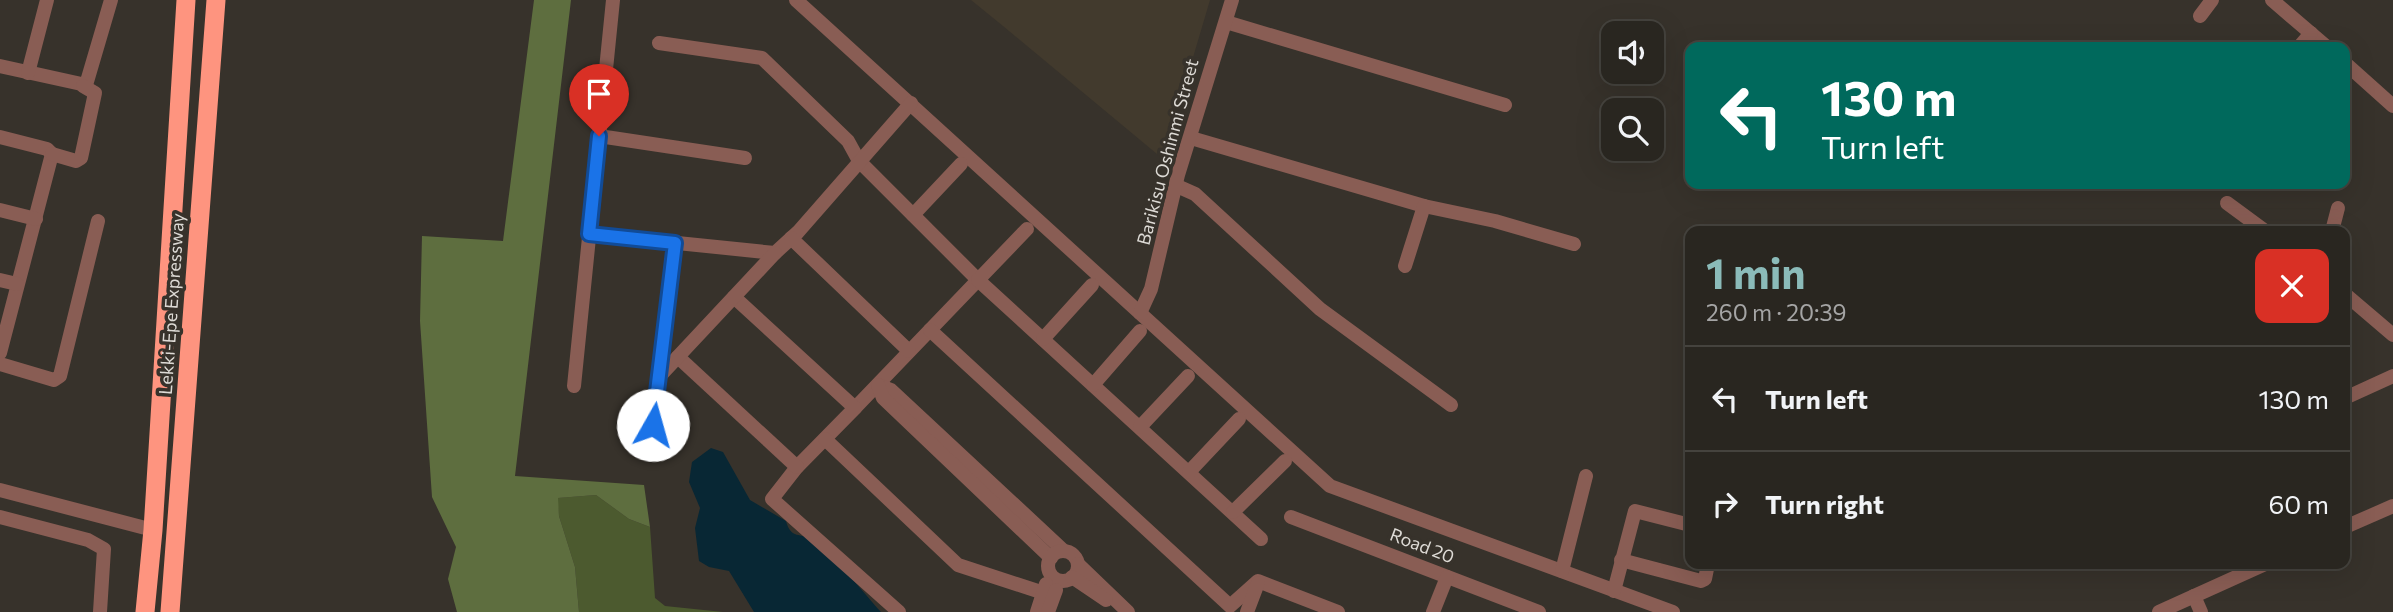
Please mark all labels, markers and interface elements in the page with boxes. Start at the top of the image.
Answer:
map controls [1601,21,1664,161]
button: sound [1601,21,1664,84]
street label: Barikisu Oshinmi Street [1132,56,1202,247]
pin [569,64,629,136]
text: 130 m [1821,66,1956,126]
icon: left [1706,70,1797,161]
icon: arrive [580,75,618,113]
button: search [1601,98,1664,161]
text: Turn left [1821,126,1945,166]
street label: Lekki-Epe Expressway [154,212,188,395]
text: 1 min [1706,246,1806,298]
button: close [2255,249,2329,323]
text: 260 m · 20:39 [1706,298,1847,326]
icon: left [1706,380,1744,418]
text: Turn left [1765,383,1868,414]
text: 130 m [2258,383,2329,414]
position arrow [616,388,690,462]
icon: right [1706,485,1744,523]
text: Turn right [1765,488,1884,519]
text: 60 m [2269,488,2329,519]
street label: Road 20 [1387,523,1458,567]

